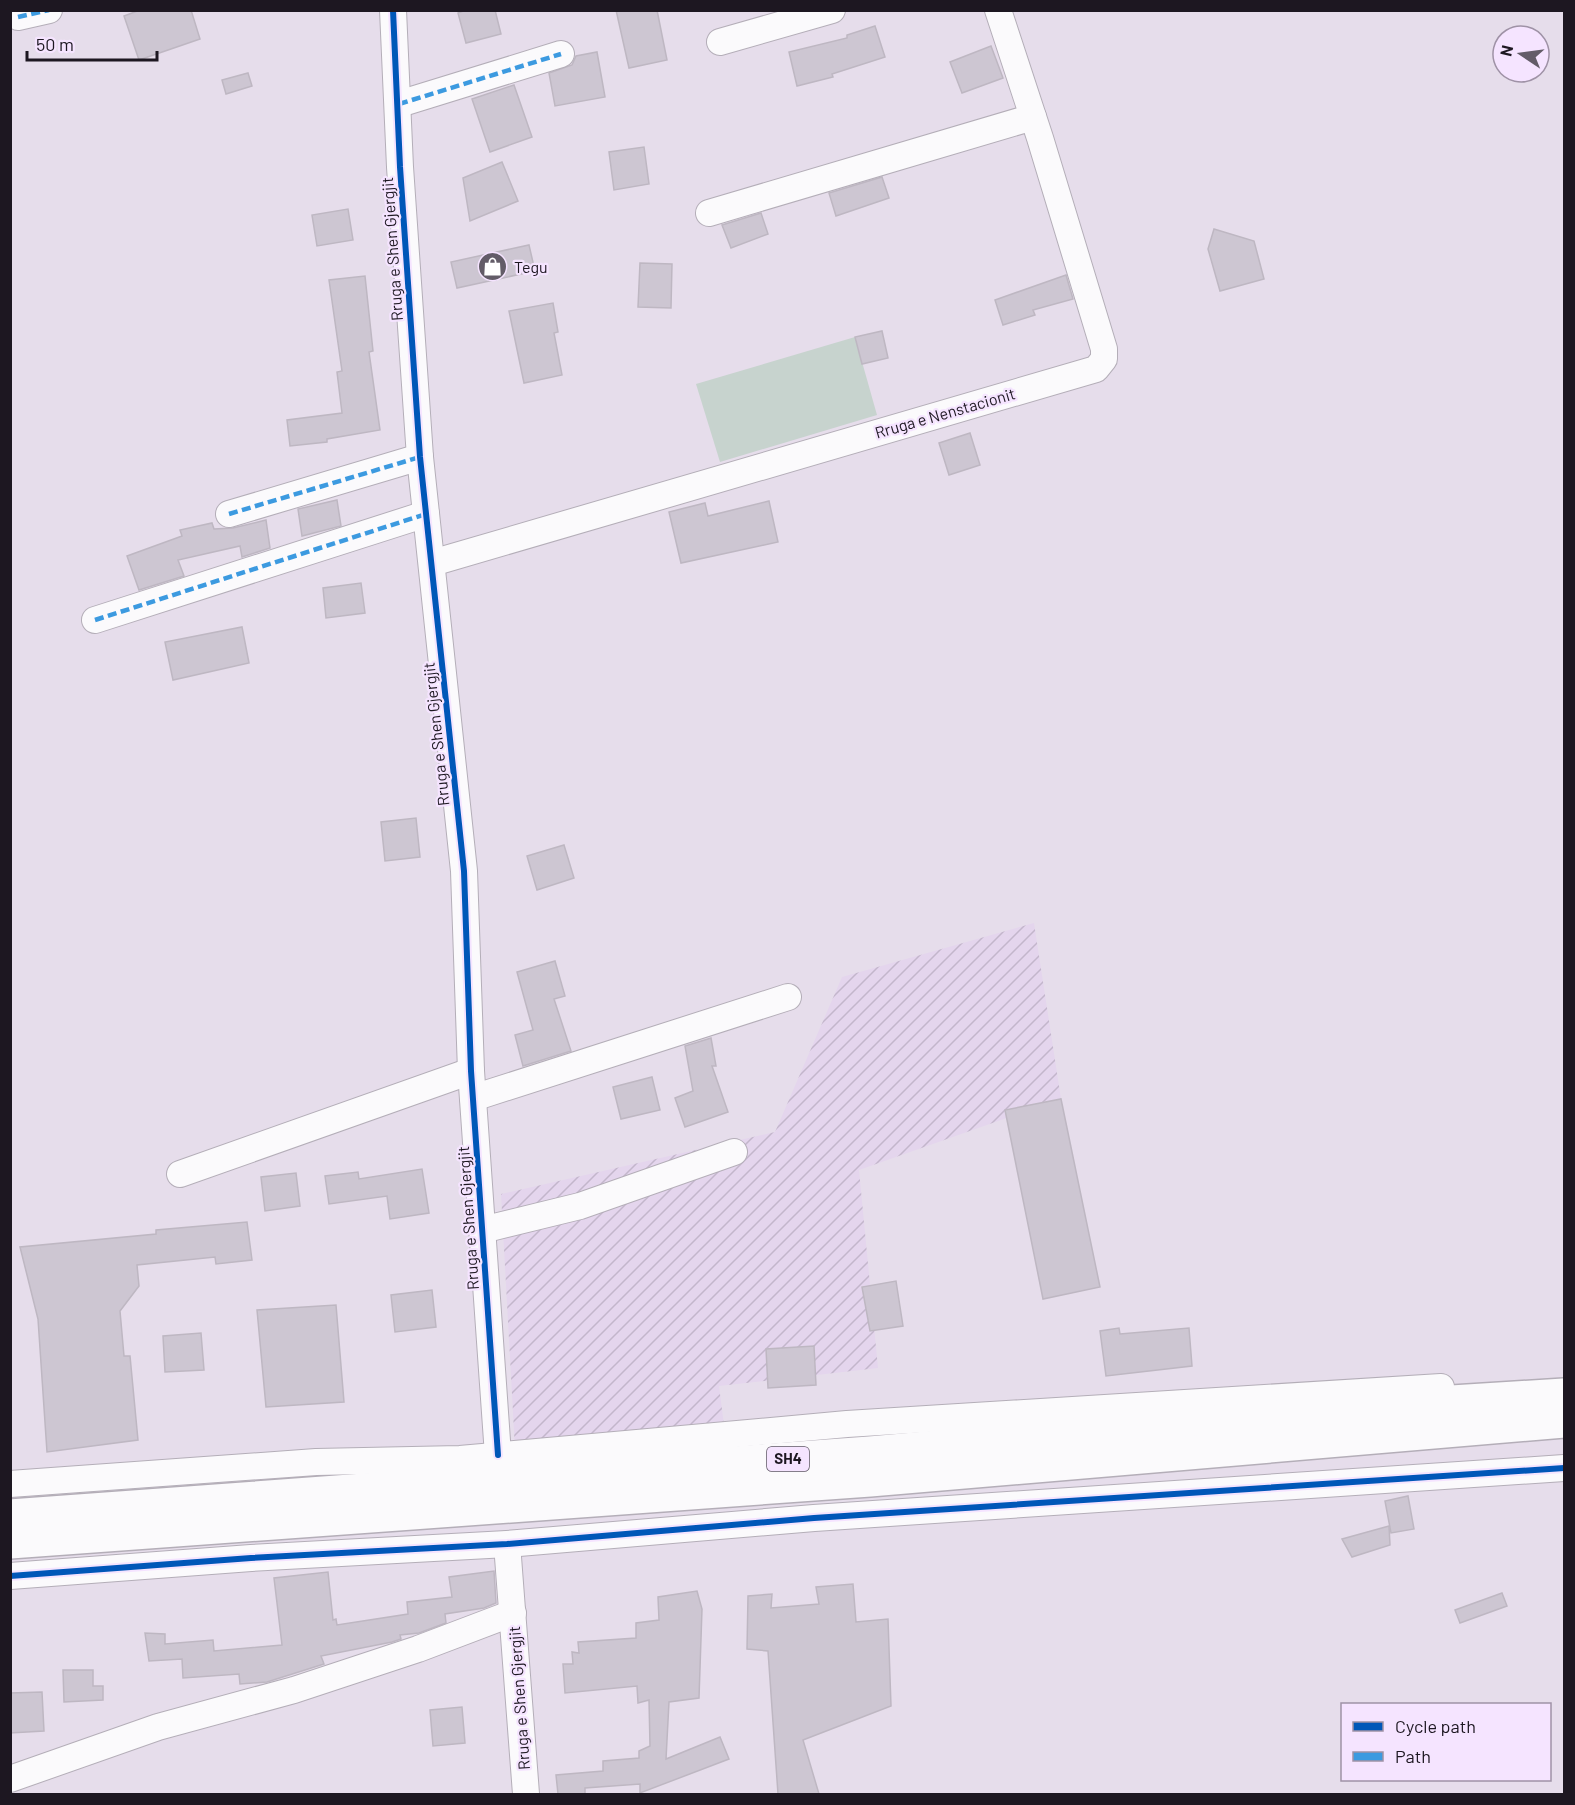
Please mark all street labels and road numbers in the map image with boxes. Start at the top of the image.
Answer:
street label: Rruga e Shen Gjergjit [377,176,406,322]
street label: Rruga e Nenstacionit [872,383,1017,442]
street label: Rruga e Shen Gjergjit [419,661,452,807]
street label: Rruga e Shen Gjergjit [453,1145,482,1291]
road number: SH4 [767,1447,809,1471]
street label: Rruga e Shen Gjergjit [504,1625,533,1771]

